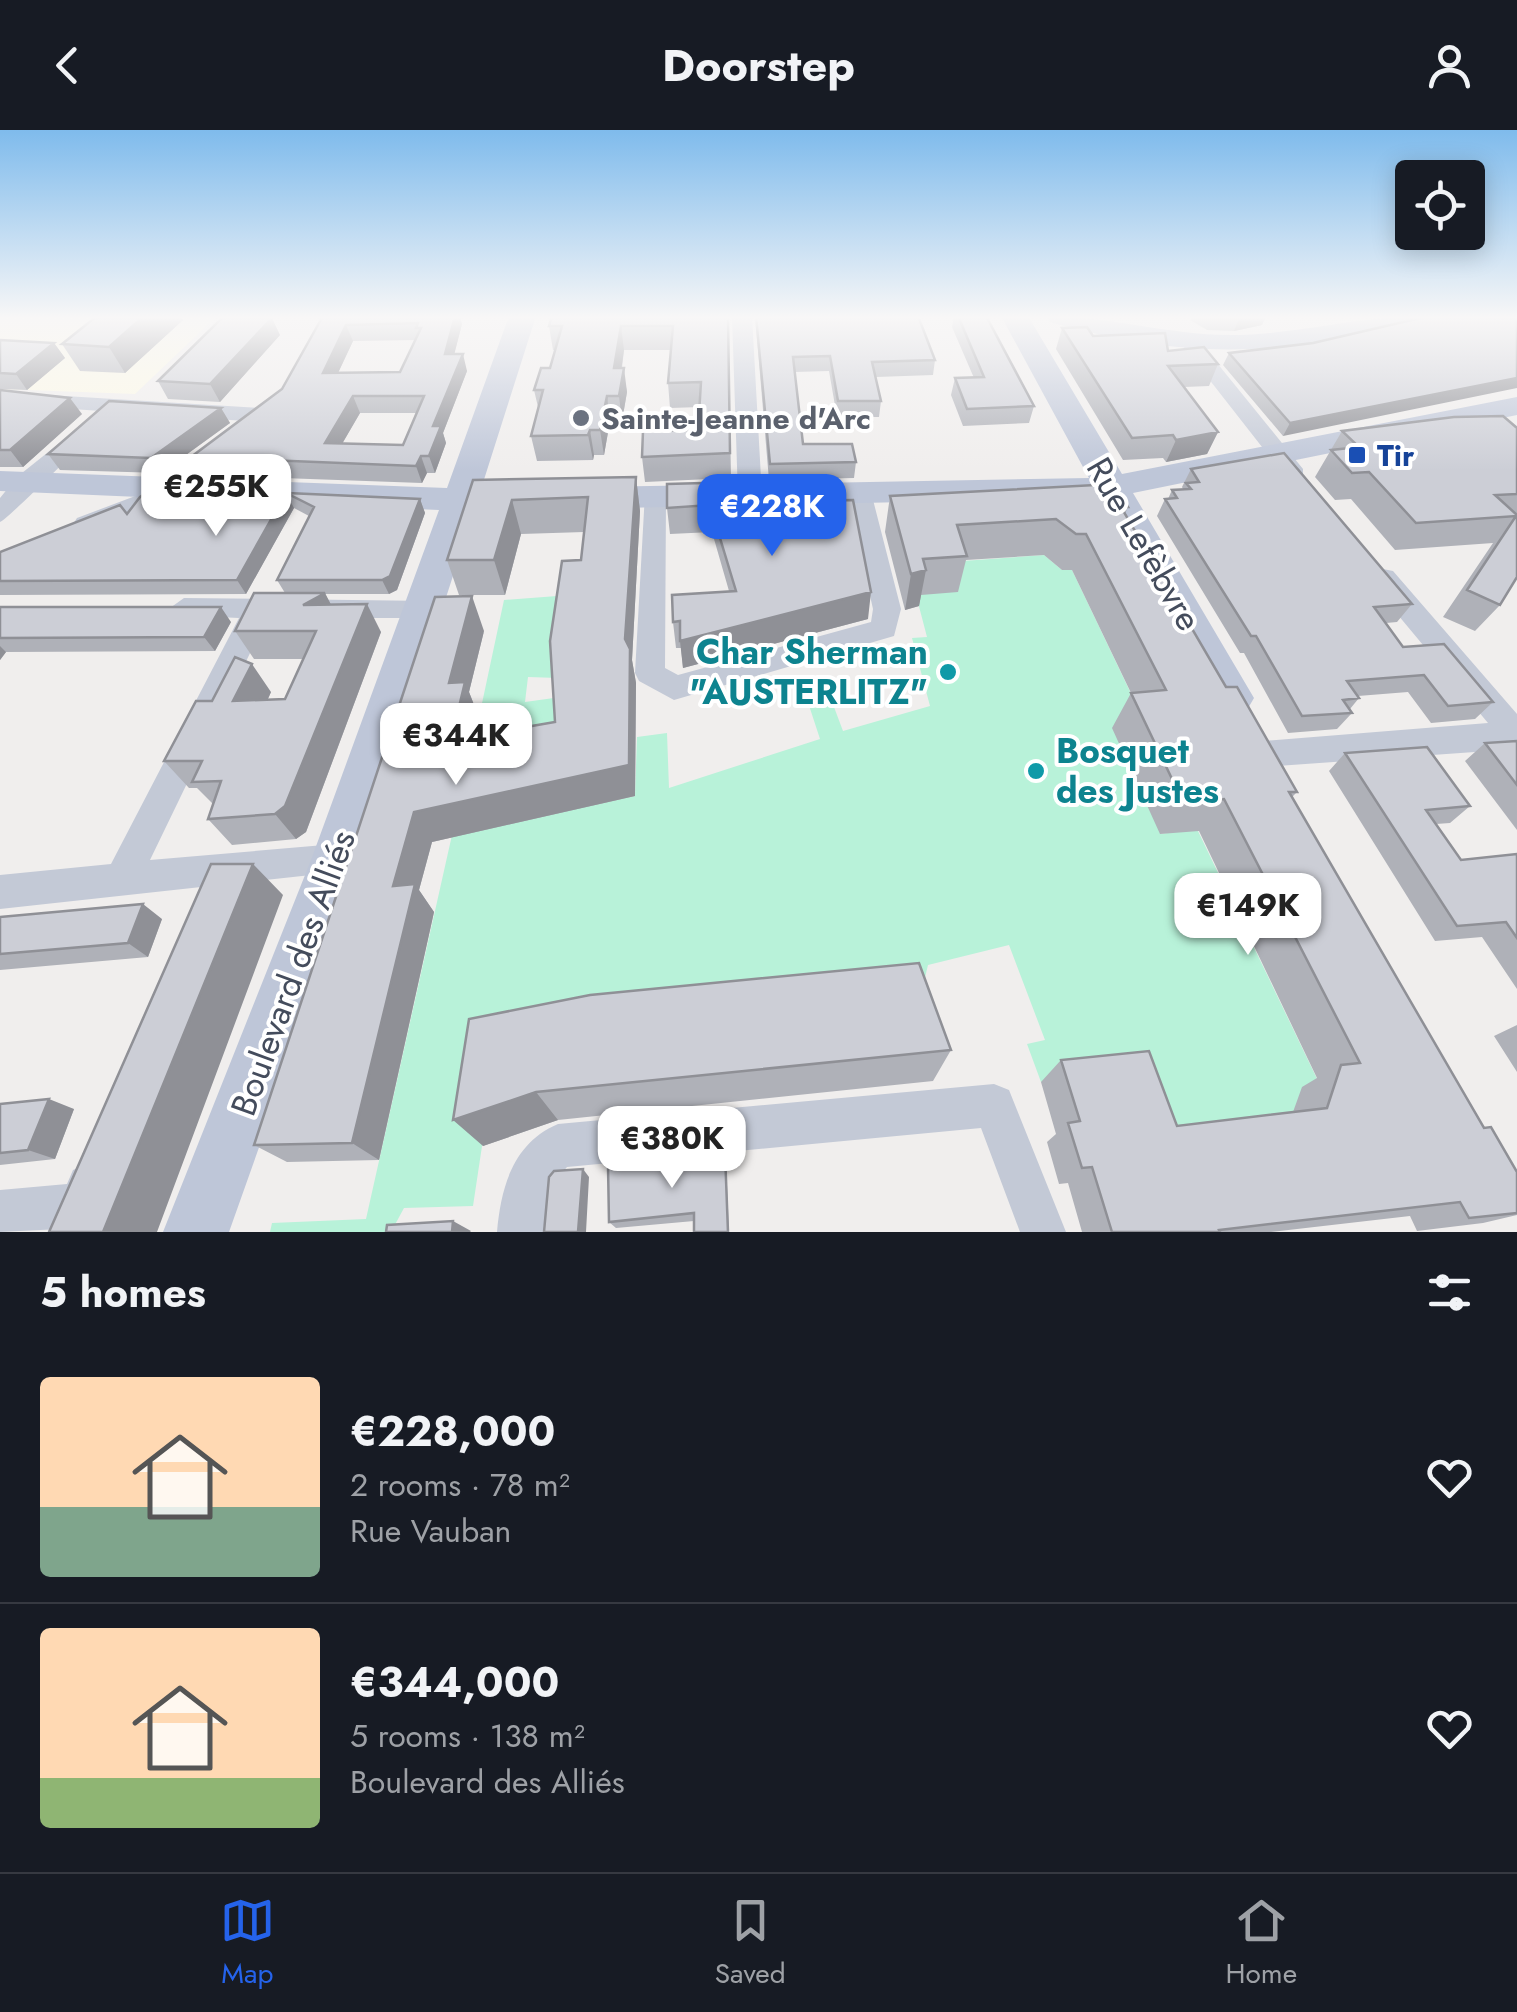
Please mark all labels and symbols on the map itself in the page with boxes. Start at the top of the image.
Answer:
place label: Sainte-Jeanne d'Arc [601,397,871,440]
marker: Sainte-Jeanne d'Arc [570,407,592,429]
place label: Tir [1377,434,1415,477]
marker: Tir [1346,444,1368,466]
street label: Rue Lefèbvre [1074,448,1214,640]
pin: €255K [146,454,286,539]
pin: €228K [702,474,842,559]
place label: Char Sherman "AUSTERLITZ" [689,627,928,717]
marker: Char Sherman "AUSTERLITZ" [937,661,959,683]
pin: €344K [386,703,526,788]
place label: Bosquet des Justes [1056,726,1219,816]
marker: Bosquet des Justes [1025,760,1047,782]
street label: Boulevard des Alliés [218,823,368,1123]
pin: €149K [1178,873,1318,958]
pin: €380K [602,1106,742,1191]

